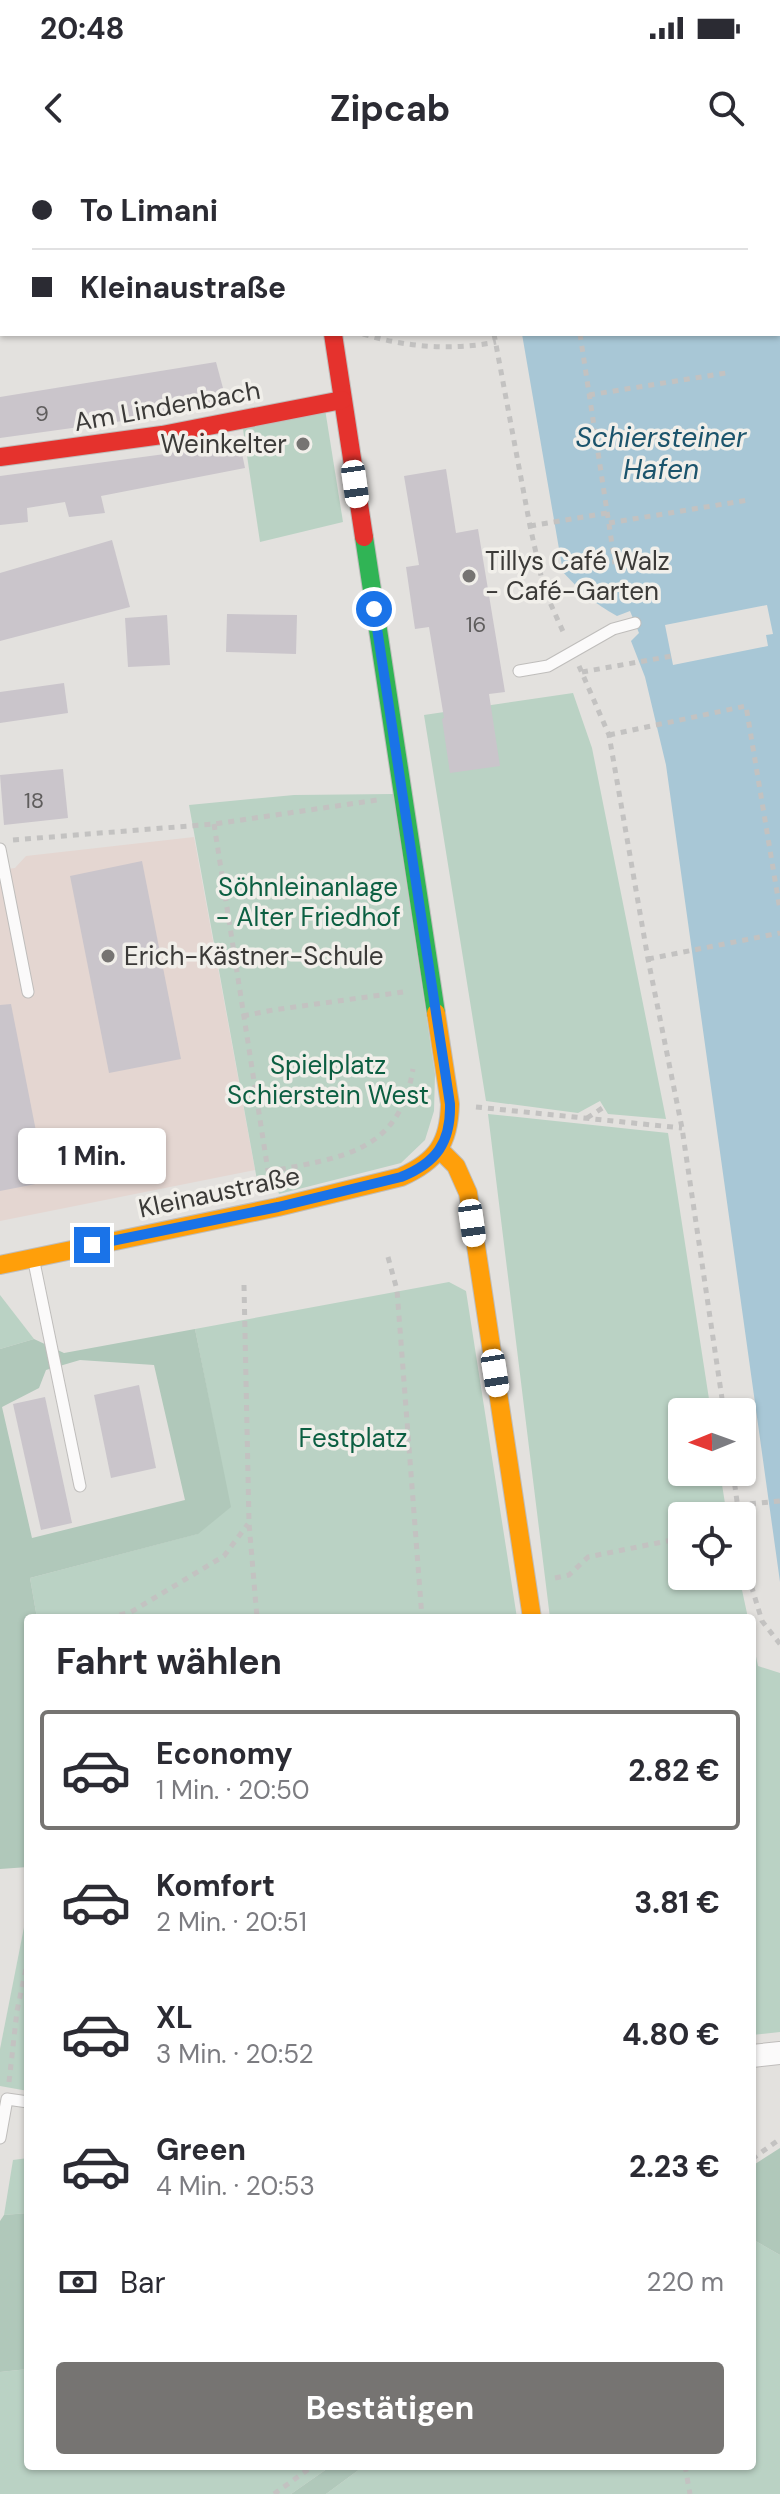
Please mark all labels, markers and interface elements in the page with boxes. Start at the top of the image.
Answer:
text: 20:48 [40,9,124,48]
text: Zipcab [330,85,450,132]
icon: back [32,86,76,130]
icon: search [704,86,748,130]
text: To Limani [80,191,218,230]
text: Kleinaustraße [80,268,286,307]
street label: Am Lindenbach [71,373,263,439]
house number: 9 [35,399,49,428]
water label: Schiersteiner Hafen [576,419,747,488]
place label: Weinkelter [160,427,287,461]
marker: Weinkelter [294,435,312,453]
car [340,459,370,509]
place label: Tillys Café Walz - Café-Garten [485,544,670,608]
marker: Tillys Café Walz - Café-Garten [460,567,478,585]
route start [356,591,392,627]
house number: 16 [466,610,486,639]
house number: 18 [24,786,44,815]
park label: Söhnleinanlage - Alter Friedhof [215,870,401,934]
place label: Erich-Kästner-Schule [124,939,384,973]
marker: Erich-Kästner-Schule [99,947,117,965]
park label: Spielplatz Schierstein West [227,1048,429,1112]
callout: 1 Min. [18,1129,166,1185]
text: 1 Min. [58,1139,126,1173]
street label: Kleinaustraße [135,1158,303,1226]
car [457,1198,487,1248]
route end [74,1227,110,1263]
car [479,1347,511,1399]
north arrow [668,1398,756,1486]
map controls [668,1398,756,1590]
park label: Festplatz [299,1421,407,1455]
button: locate [668,1502,756,1590]
text: Fahrt wählen [56,1638,282,1685]
icon: car [60,1734,132,1806]
text: Economy [156,1734,293,1773]
text: 2.82 € [628,1751,720,1790]
text: 1 Min. · 20:50 [156,1773,310,1807]
icon: car [60,1866,132,1938]
text: Komfort [156,1866,275,1905]
text: 3.81 € [634,1883,720,1922]
text: 2 Min. · 20:51 [156,1905,307,1939]
icon: car [60,1998,132,2070]
text: XL [156,1998,193,2037]
text: 4.80 € [622,2015,720,2054]
text: 3 Min. · 20:52 [156,2037,314,2071]
icon: car [60,2130,132,2202]
text: Green [156,2130,246,2169]
text: 2.23 € [629,2147,720,2186]
text: 4 Min. · 20:53 [156,2169,315,2203]
icon: cash [56,2260,100,2304]
text: Bar [120,2263,166,2302]
text: 220 m [646,2265,724,2299]
button: Bestätigen [56,2362,724,2454]

